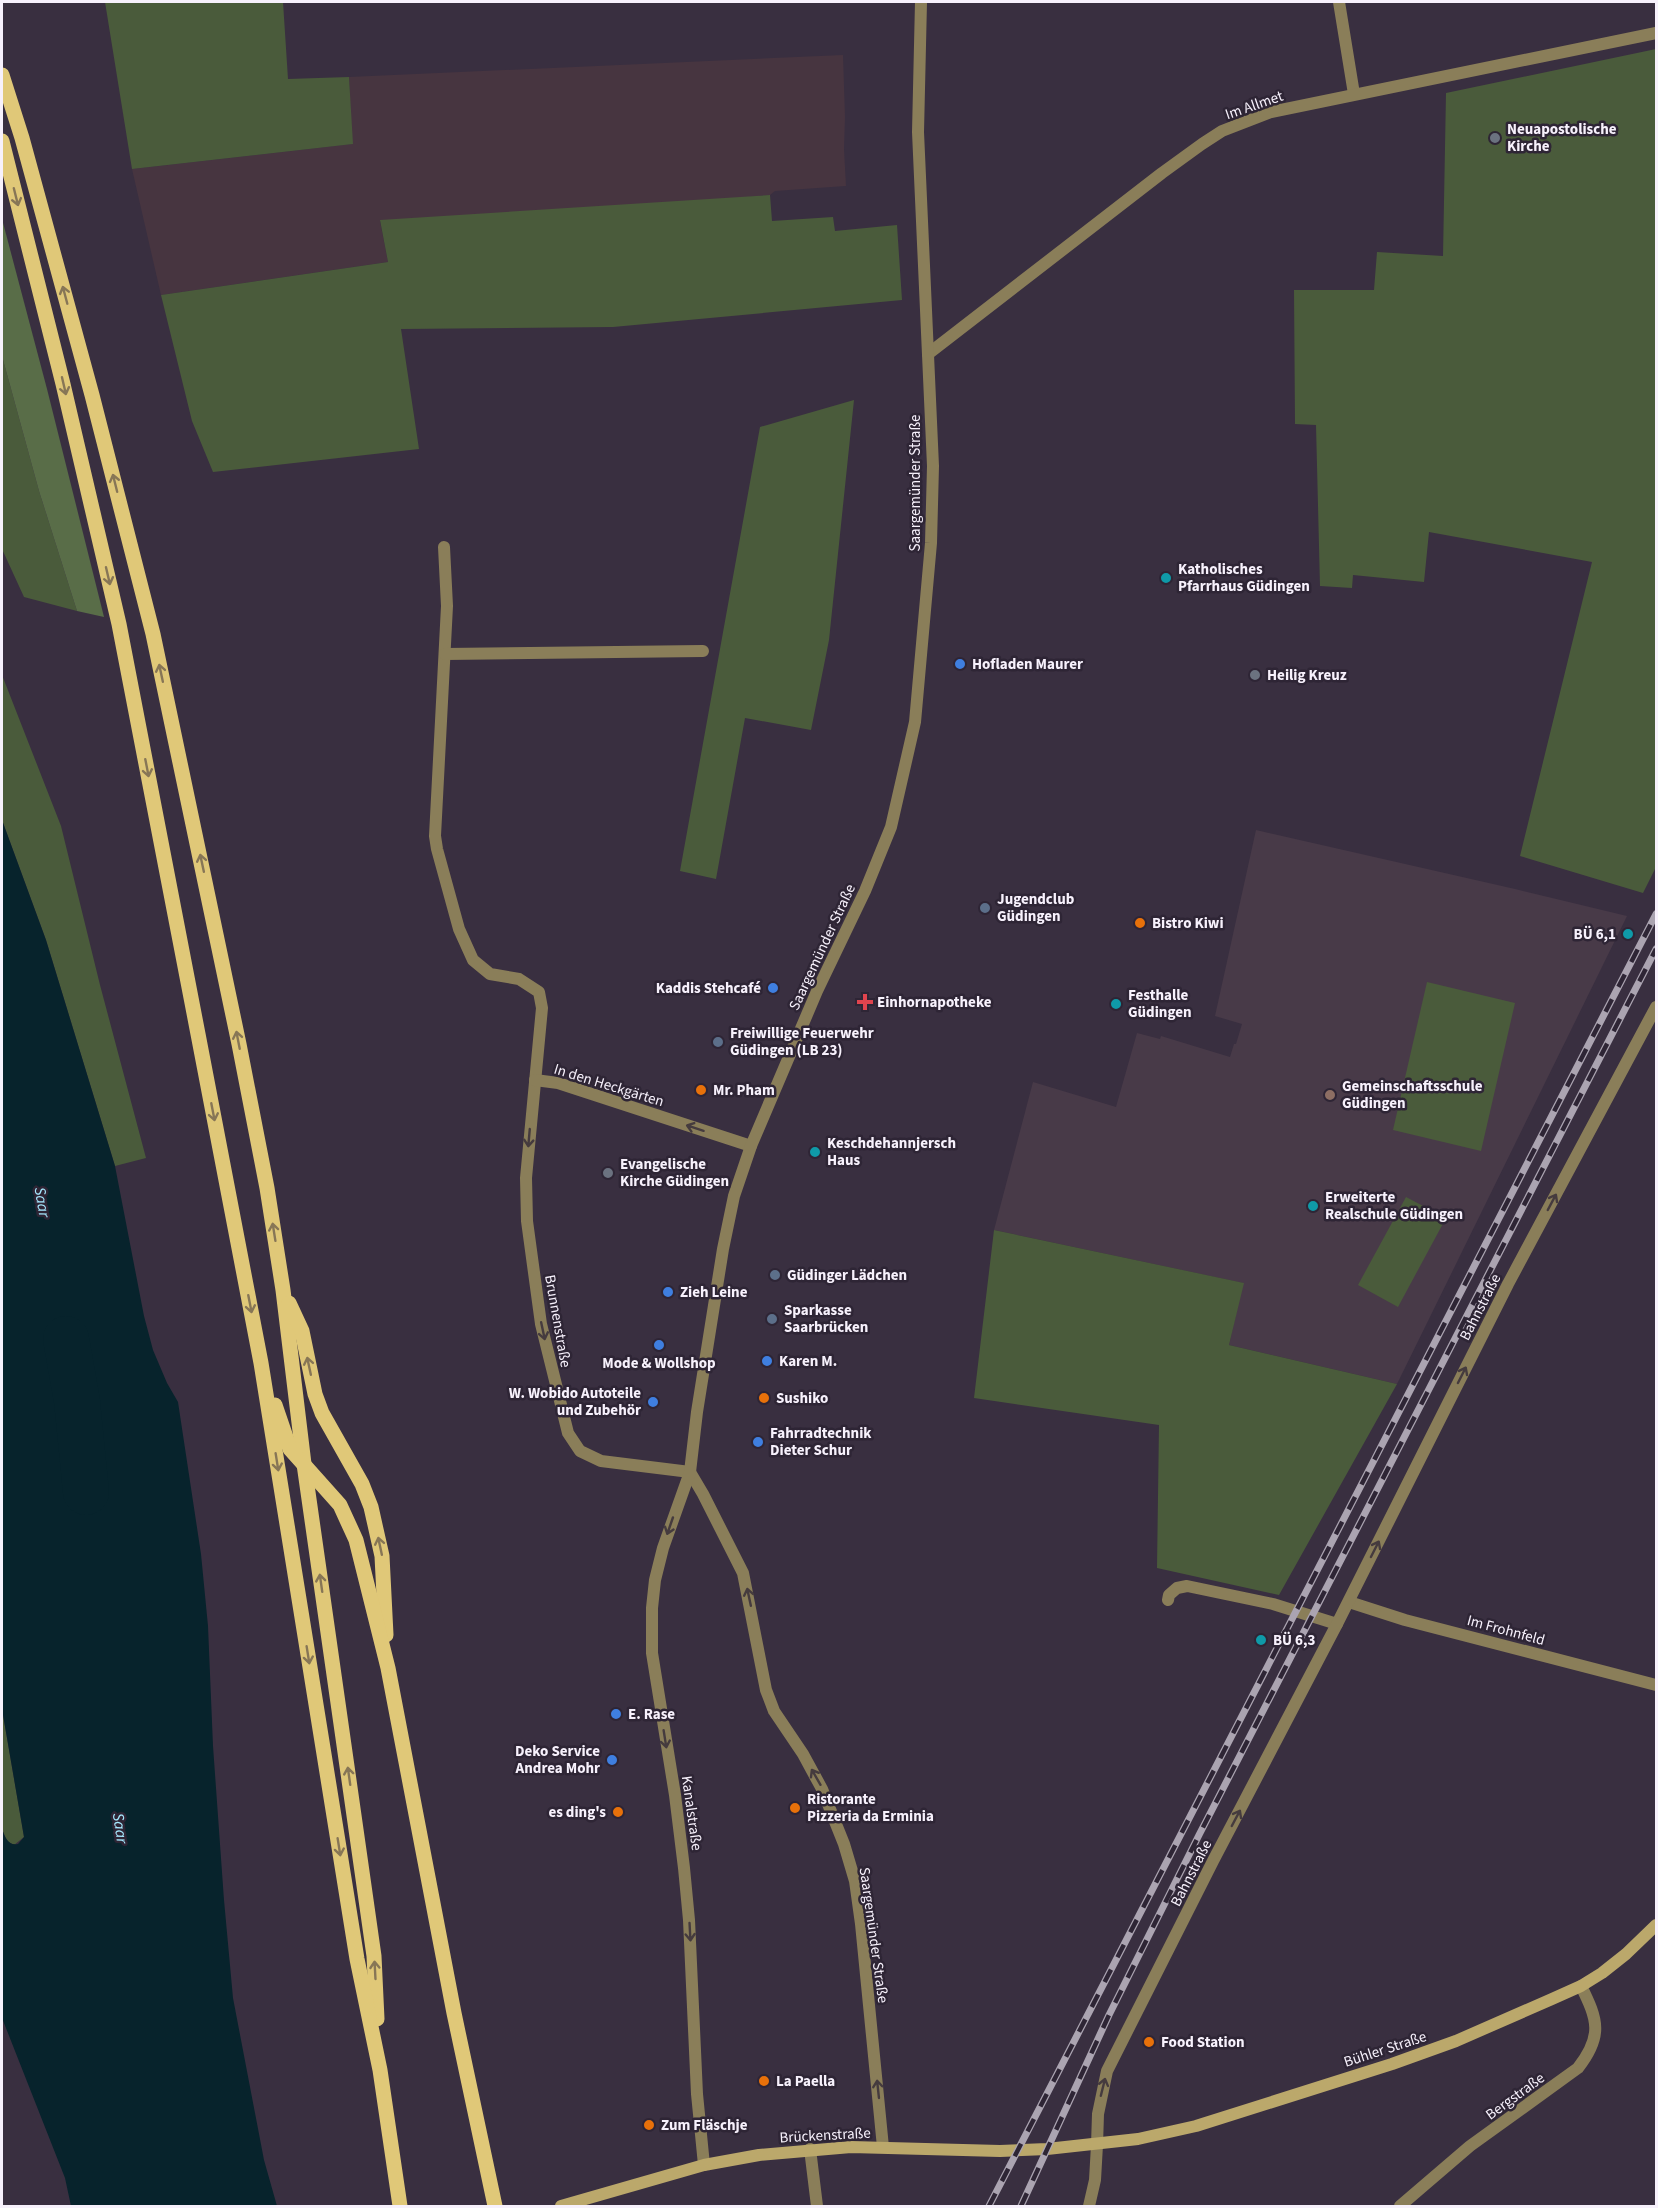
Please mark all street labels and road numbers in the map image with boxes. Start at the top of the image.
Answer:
street label: Im Allmet [1222,86,1286,125]
street label: Saargemünder Straße [905,415,926,551]
street label: Saargemünder Straße [784,881,861,1014]
street label: In den Heckgärten [551,1059,666,1112]
street label: Bahnstraße [1455,1270,1506,1344]
street label: Brunnenstraße [539,1273,576,1369]
street label: Im Frohnfeld [1465,1610,1547,1651]
street label: Kanalstraße [676,1774,707,1852]
street label: Bahnstraße [1166,1836,1217,1910]
street label: Saargemünder Straße [854,1866,893,2004]
street label: Bühler Straße [1341,2026,1429,2073]
street label: Bergstraße [1481,2068,1549,2125]
street label: Brückenstraße [779,2123,871,2148]

